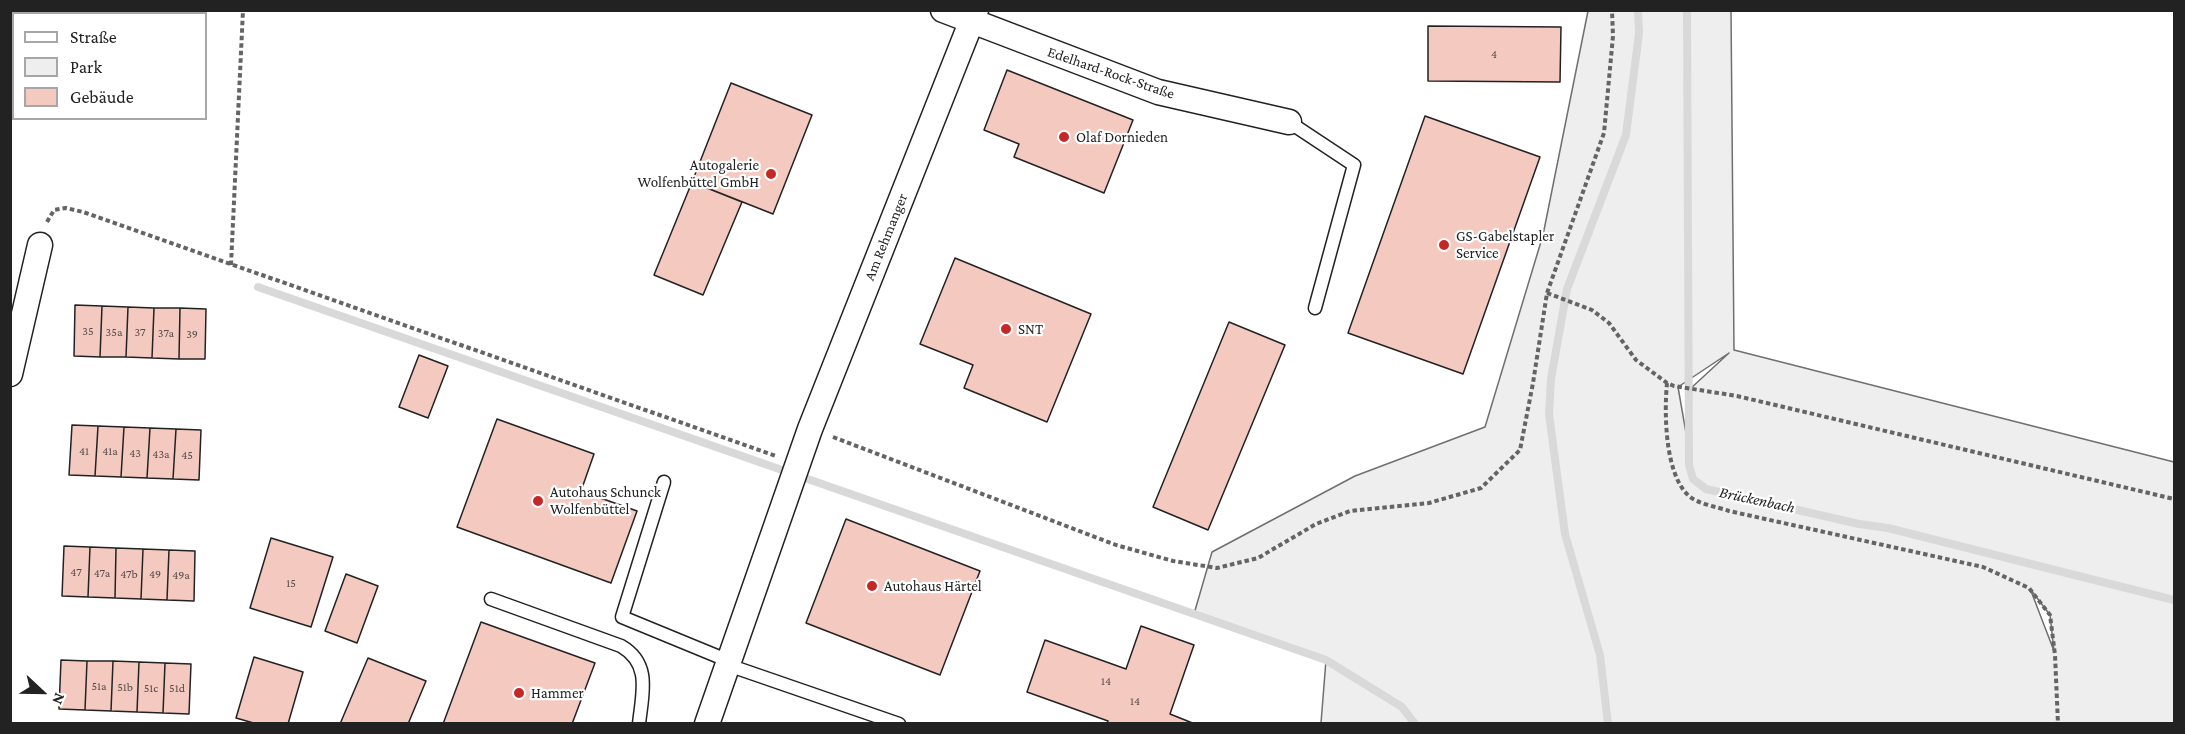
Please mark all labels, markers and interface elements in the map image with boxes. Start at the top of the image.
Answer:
legend [12,12,207,120]
text: Straße [70,27,117,47]
street label: Edelhard-Rock-Straße [1045,43,1177,103]
house number: 4 [1491,47,1497,61]
text: Park [70,57,102,77]
text: Gebäude [70,87,134,107]
place label: Olaf Dornieden [1076,128,1168,146]
marker: Olaf Dornieden [1057,130,1071,144]
place label: Autogalerie Wolfenbüttel GmbH [638,156,759,191]
marker: Autogalerie Wolfenbüttel GmbH [764,167,778,181]
street label: Am Rehmanger [860,191,912,283]
place label: GS-Gabelstapler Service [1456,227,1554,262]
marker: GS-Gabelstapler Service [1437,238,1451,252]
place label: SNT [1018,320,1043,338]
marker: SNT [999,322,1013,336]
house number: 35 [82,324,94,338]
house number: 35a [106,325,122,339]
house number: 37 [134,325,146,339]
house number: 37a [158,326,174,340]
house number: 39 [186,327,198,341]
house number: 41 [79,444,89,458]
house number: 41a [102,444,118,458]
house number: 43 [129,446,141,460]
house number: 43a [152,447,170,461]
house number: 45 [181,448,193,462]
place label: Autohaus Schunck Wolfenbüttel [550,483,661,518]
water label: Brückenbach [1717,483,1797,517]
marker: Autohaus Schunck Wolfenbüttel [531,494,545,508]
house number: 47 [70,565,82,579]
house number: 47a [94,566,110,580]
house number: 47b [120,567,138,581]
house number: 49 [149,567,161,581]
house number: 49a [172,568,190,582]
house number: 15 [286,576,296,590]
place label: Autohaus Härtel [884,577,982,595]
marker: Autohaus Härtel [865,579,879,593]
north arrow [12,662,72,722]
house number: 14 [1101,674,1111,688]
house number: 51a [91,679,107,693]
house number: 51b [117,680,133,694]
house number: 51c [144,681,158,695]
house number: 51d [169,681,185,695]
place label: Hammer [531,684,584,702]
marker: Hammer [512,686,526,700]
text: N [49,691,69,707]
house number: 14 [1130,694,1140,708]

